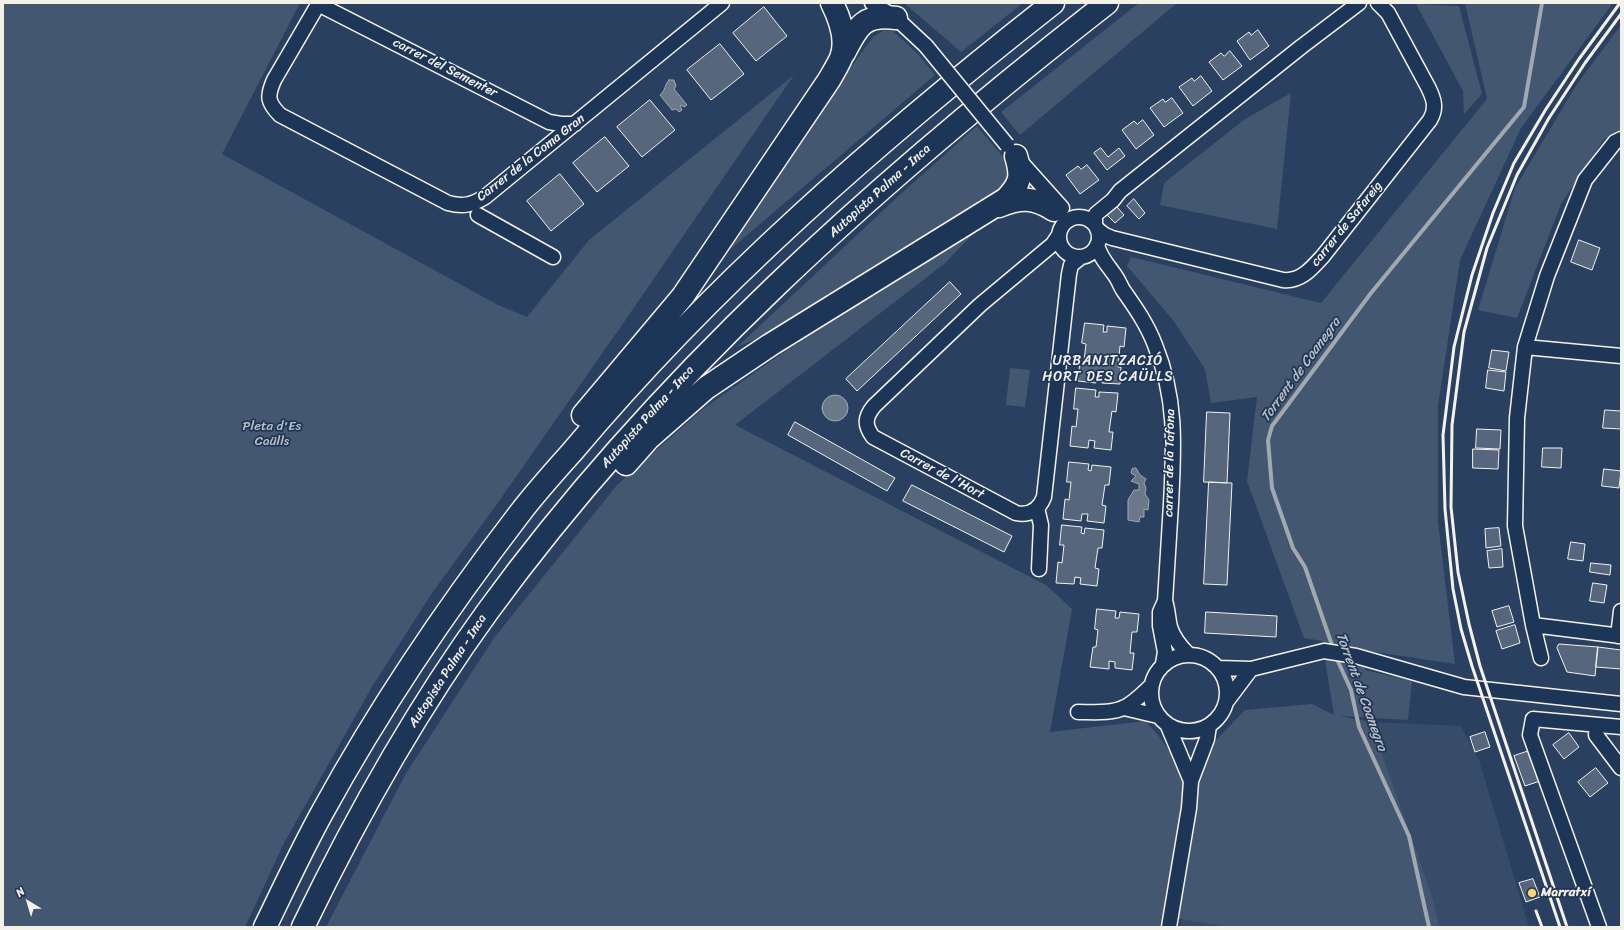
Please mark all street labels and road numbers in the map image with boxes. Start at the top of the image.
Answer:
street label: carrer del Sementer [390,35,500,101]
street label: Carrer de la Coma Gran [474,111,588,205]
street label: Autopista Palma - Inca [826,141,934,241]
street label: carrer de Safareig [1308,178,1386,270]
street label: Autopista Palma - Inca [598,363,698,471]
street label: carrer de la Tafona [1161,409,1179,517]
street label: Carrer de l'Hort [897,445,987,503]
street label: Autopista Palma - Inca [406,612,490,730]

